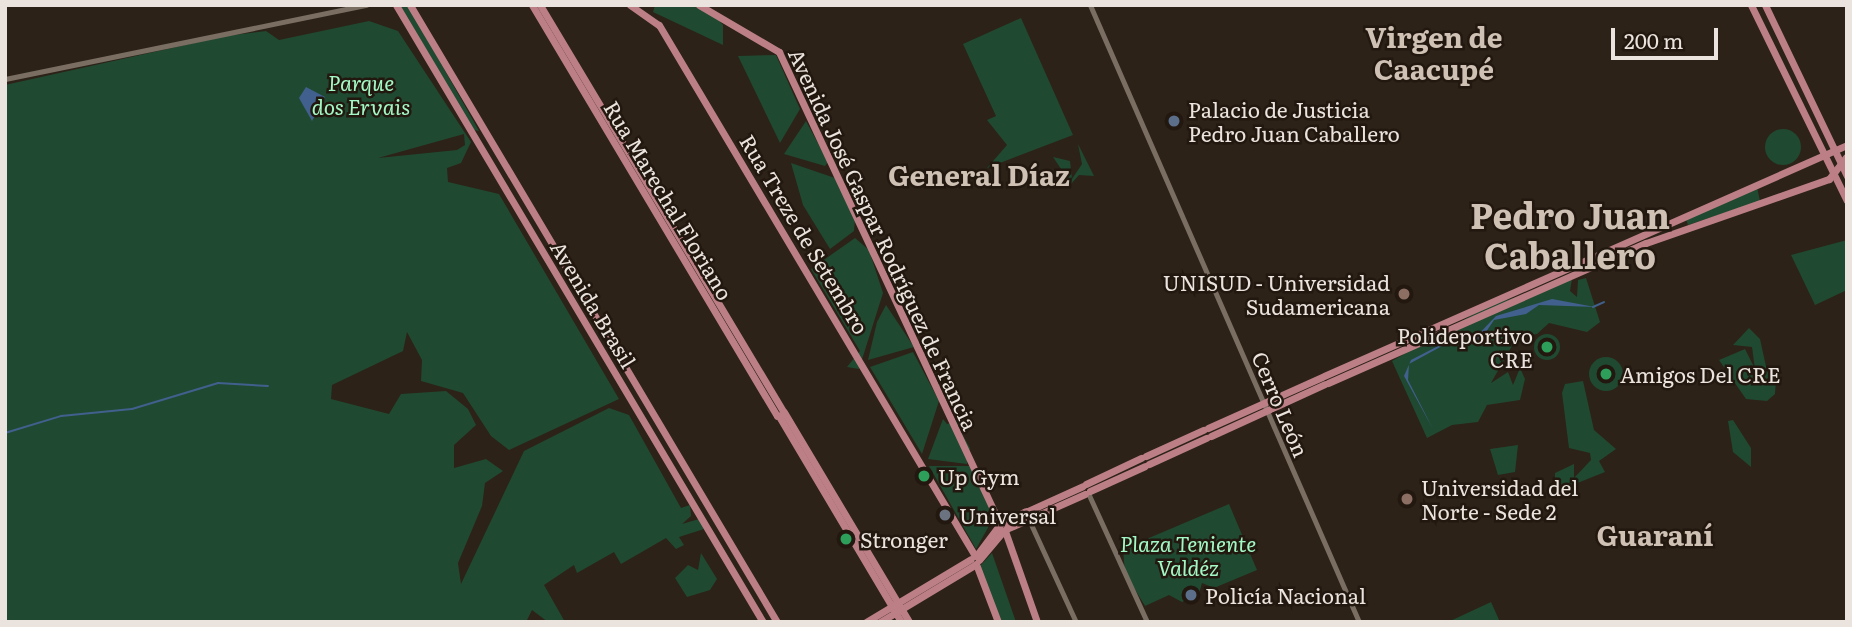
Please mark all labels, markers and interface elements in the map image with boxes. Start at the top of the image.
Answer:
scale bar [1614,14,1721,58]
district label: Virgen de Caacupé [1365,19,1503,85]
text: 200 m [1624,24,1684,55]
street label: Avenida José Gaspar Rodríguez de Francia [784,44,984,434]
park label: Parque dos Ervais [312,69,410,119]
street label: Rua Marechal Floriano [600,96,738,304]
place label: Palacio de Justicia Pedro Juan Caballero [1188,96,1400,146]
marker: Palacio de Justicia Pedro Juan Caballero [1166,113,1182,129]
street label: Rua Treze de Setembro [735,130,875,338]
district label: General Díaz [888,157,1070,191]
district label: Pedro Juan Caballero [1470,193,1670,275]
street label: Avenida Brasil [546,236,642,372]
place label: UNISUD - Universidad Sudamericana [1163,269,1390,319]
marker: UNISUD - Universidad Sudamericana [1396,286,1412,302]
place label: Polideportivo CRE [1397,322,1533,372]
marker: Polideportivo CRE [1539,339,1555,355]
street label: Cerro León [1248,348,1314,460]
place label: Amigos Del CRE [1620,361,1781,387]
marker: Amigos Del CRE [1598,366,1614,382]
place label: Up Gym [938,463,1020,489]
marker: Up Gym [916,468,932,484]
place label: Universidad del Norte - Sede 2 [1421,474,1578,524]
marker: Universidad del Norte - Sede 2 [1399,491,1415,507]
place label: Universal [959,502,1056,528]
marker: Universal [937,507,953,523]
district label: Guaraní [1597,517,1713,551]
place label: Stronger [860,526,948,552]
park label: Plaza Teniente Valdéz [1120,530,1256,580]
marker: Stronger [838,531,854,547]
place label: Policía Nacional [1205,582,1366,608]
marker: Policía Nacional [1183,587,1199,603]

